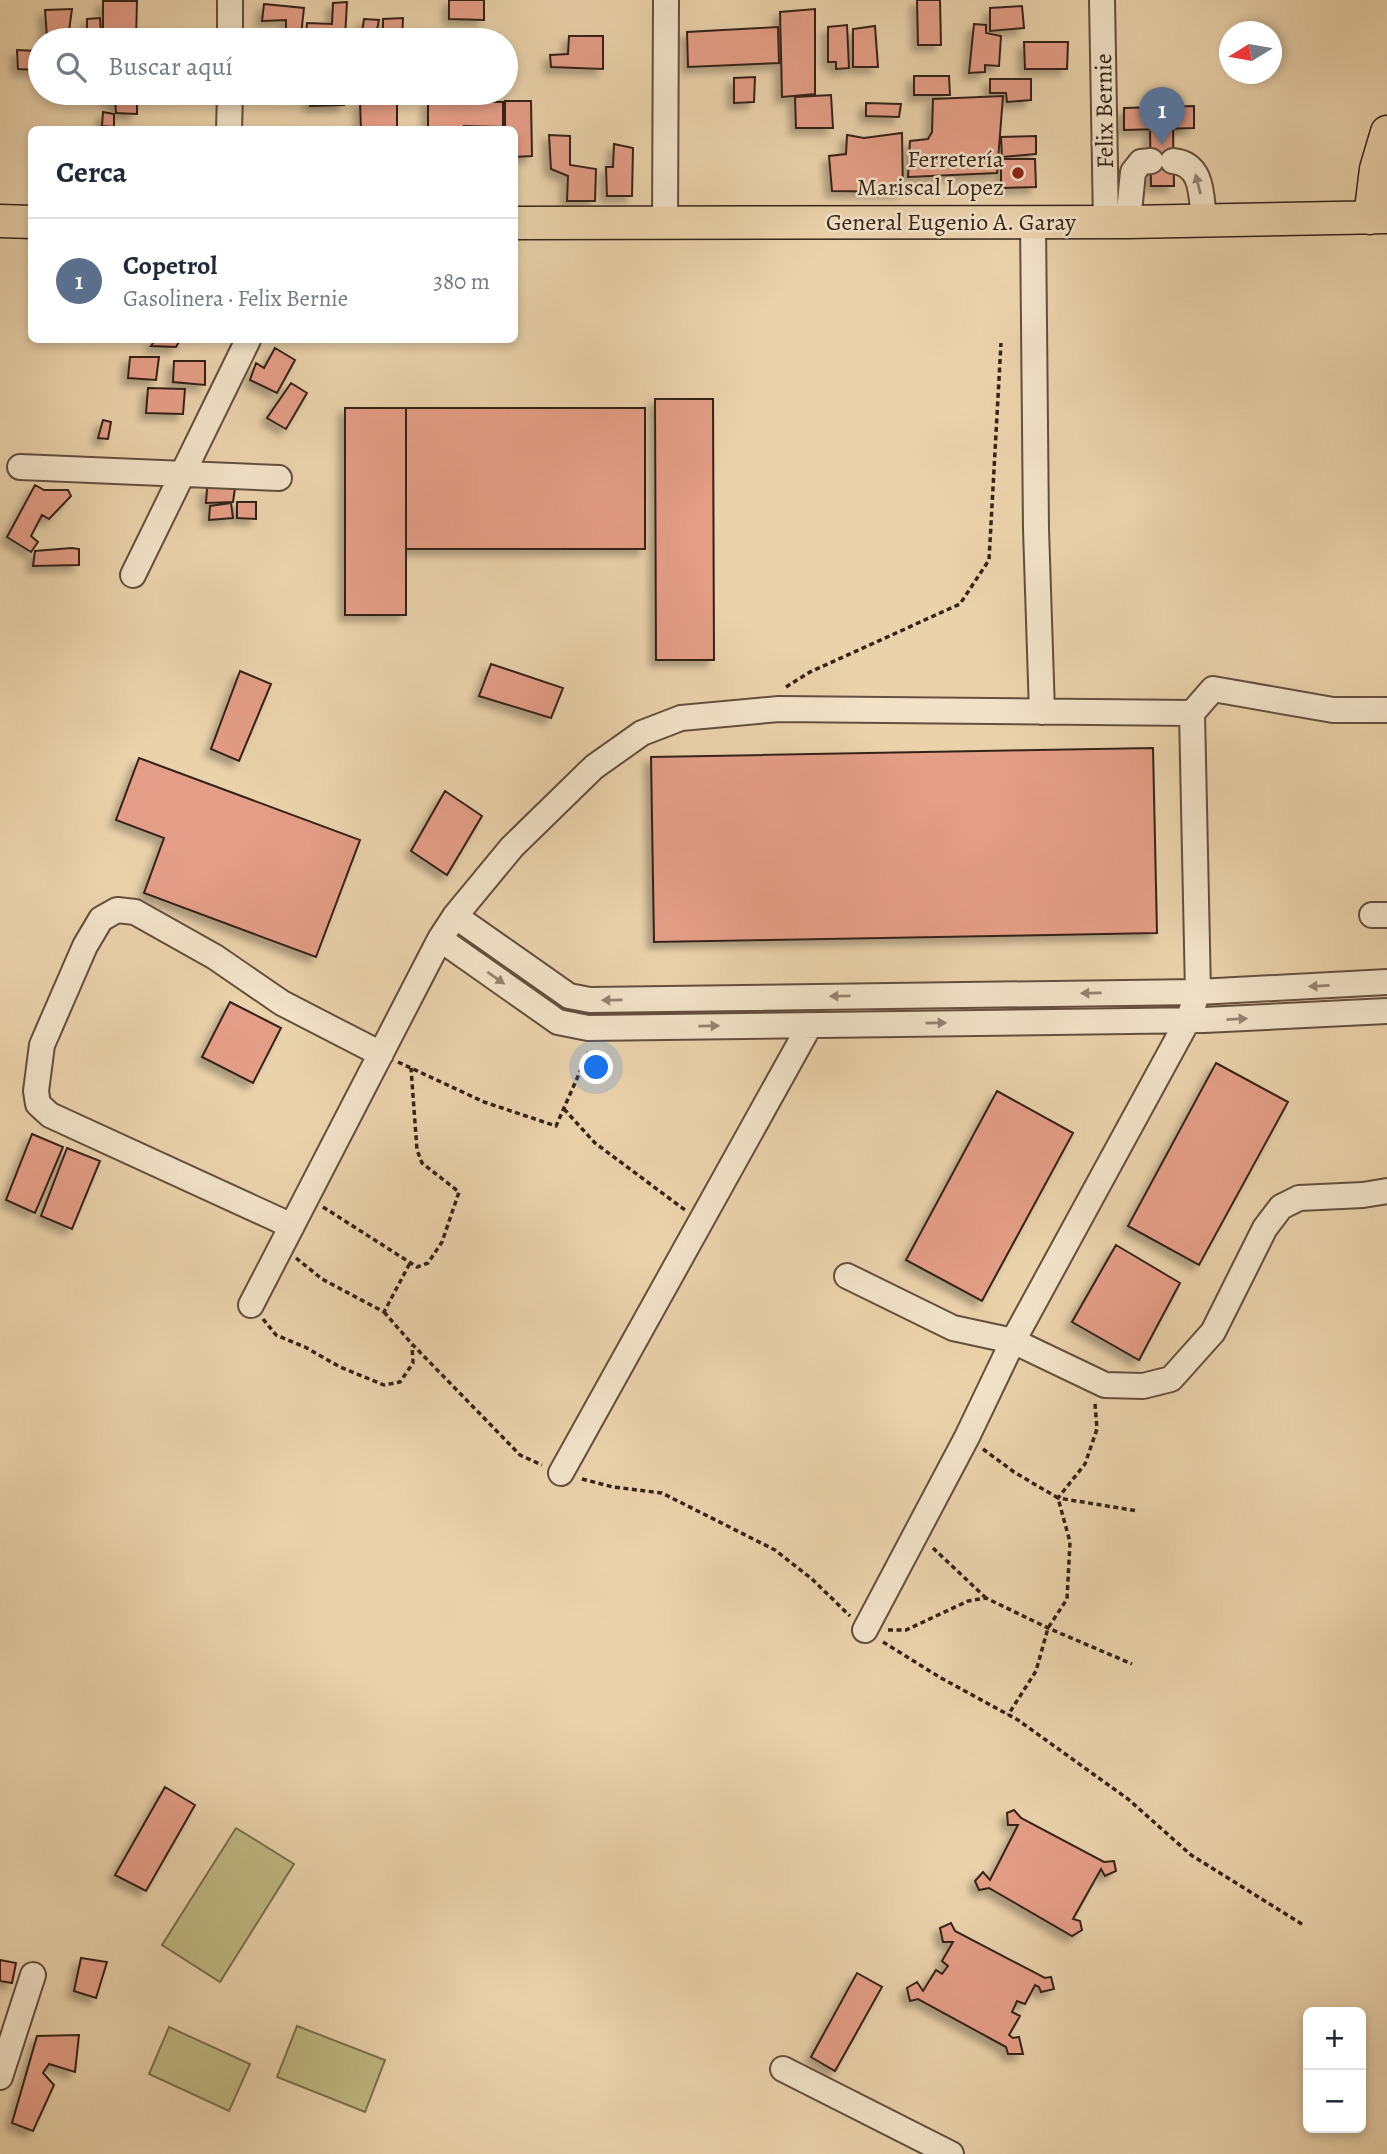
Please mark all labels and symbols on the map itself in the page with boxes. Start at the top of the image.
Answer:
north arrow [1219,21,1282,84]
street label: Felix Bernie [1087,53,1121,169]
pin: 1 [1139,87,1185,145]
place label: Ferretería Mariscal Lopez [857,143,1005,203]
marker: Ferretería Mariscal Lopez [1010,165,1026,181]
one-way arrow [1192,173,1203,195]
street label: General Eugenio A. Garay [826,206,1076,238]
one-way arrow [487,971,505,985]
one-way arrow [1308,980,1330,991]
one-way arrow [1080,987,1102,999]
one-way arrow [828,991,850,1002]
one-way arrow [601,994,623,1005]
one-way arrow [1226,1013,1248,1024]
one-way arrow [925,1017,947,1029]
one-way arrow [698,1020,720,1032]
your location [579,1050,613,1084]

